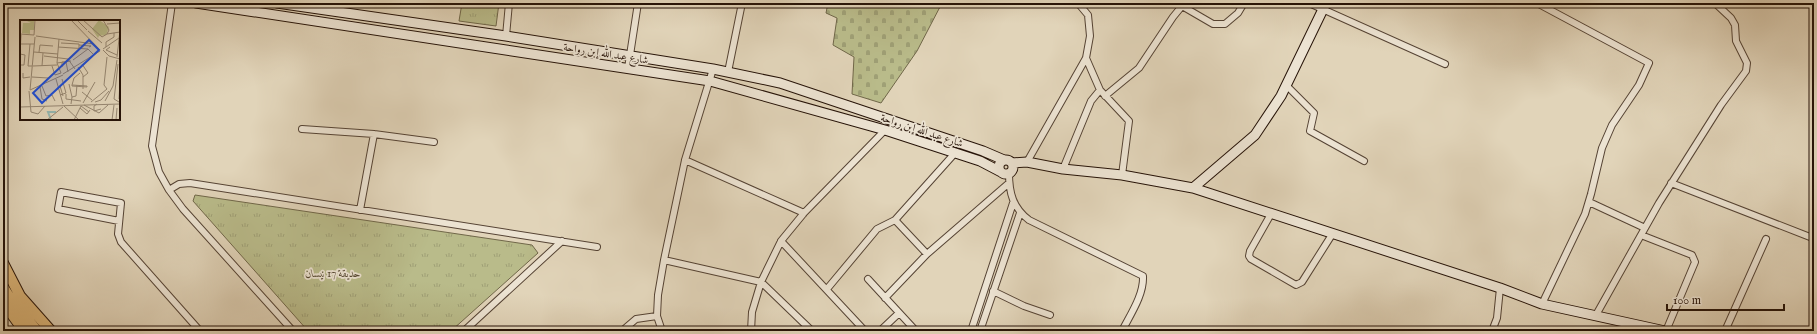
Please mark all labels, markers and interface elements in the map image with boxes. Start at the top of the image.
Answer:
inset map [20,20,120,120]
street label: شارع عبد الله إبن رواحة [562,37,650,70]
street label: شارع عبد الله إبن رواحة [878,108,966,153]
park label: حديقة 17 نيسان [305,267,361,281]
scale bar [1667,286,1784,312]
text: 100 m [1673,293,1701,308]

